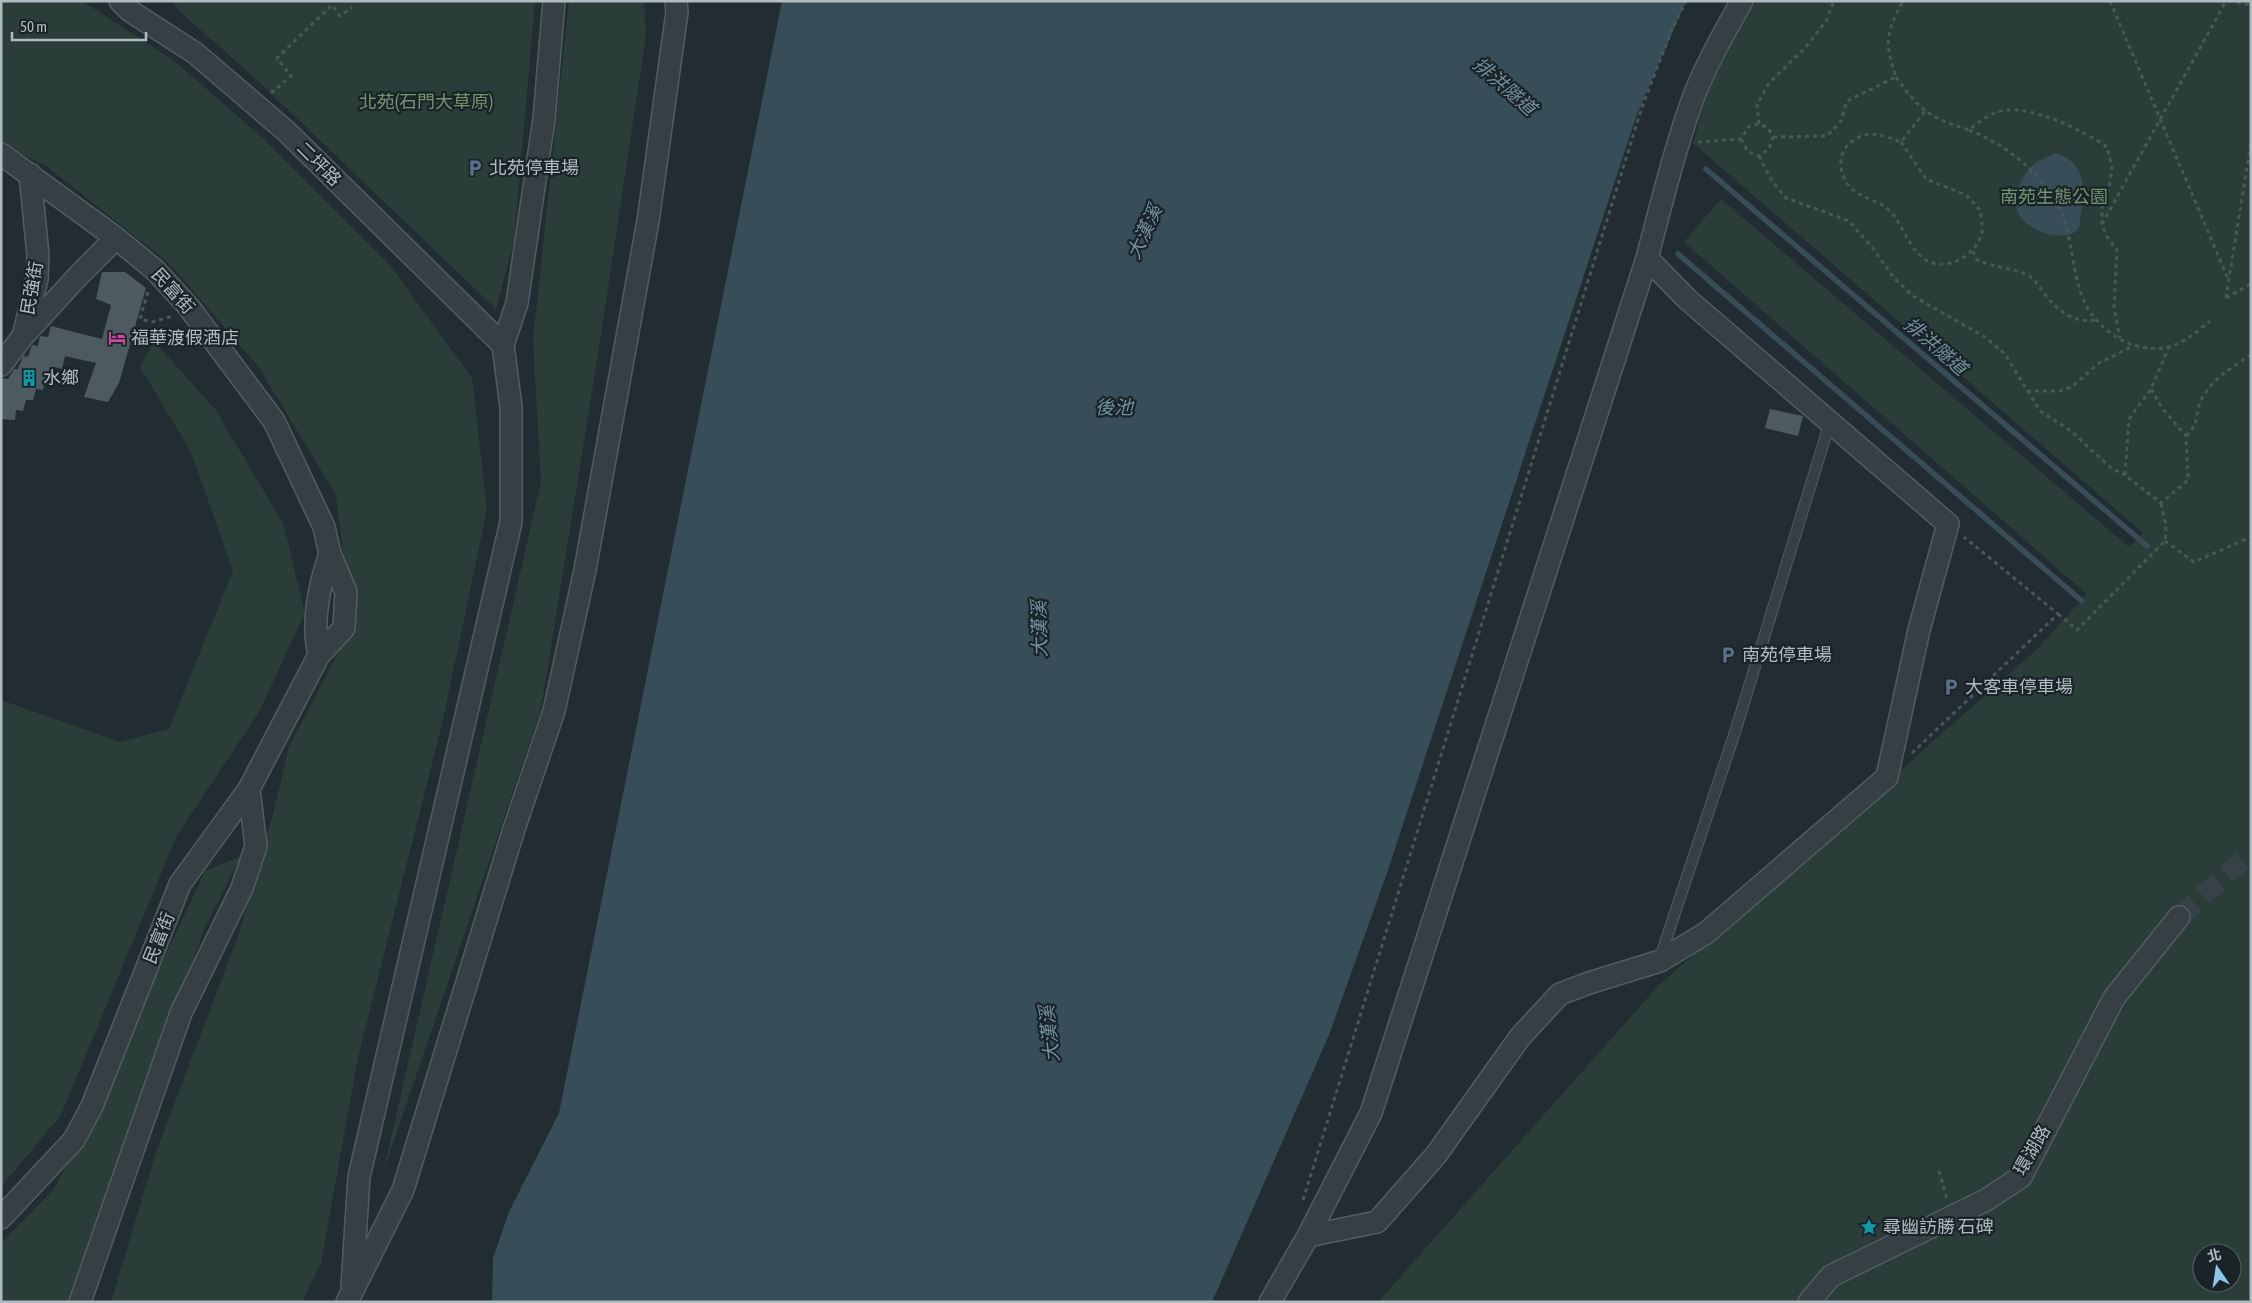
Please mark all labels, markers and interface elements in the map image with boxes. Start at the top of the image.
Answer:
scale bar [12,10,146,42]
text: 50 m [20,18,47,35]
water label: 排洪隧道 [1469,53,1543,121]
park label: 北苑(石門大草原) [359,91,493,112]
street label: 二坪路 [293,137,346,190]
place label: 北苑停車場 [489,157,579,178]
parking icon: 北苑停車場 [465,158,485,178]
park label: 南苑生態公園 [2000,186,2108,207]
water label: 大漢溪 [1122,199,1167,262]
street label: 民強街 [16,260,47,316]
street label: 民富街 [148,264,199,318]
water label: 排洪隧道 [1900,313,1974,381]
place label: 福華渡假酒店 [131,327,239,348]
hotel icon: 福華渡假酒店 [107,328,127,348]
place label: 水鄉 [43,367,79,388]
building icon: 水鄉 [19,368,39,388]
water label: 後池 [1095,396,1135,418]
water label: 大漢溪 [1027,597,1050,658]
place label: 南苑停車場 [1742,644,1832,665]
parking icon: 南苑停車場 [1718,645,1738,665]
place label: 大客車停車場 [1965,676,2073,697]
parking icon: 大客車停車場 [1941,677,1961,697]
street label: 民富街 [139,909,178,967]
water label: 大漢溪 [1035,1002,1063,1064]
street label: 環湖路 [2009,1121,2054,1178]
place label: 尋幽訪勝 石碑 [1883,1216,1993,1237]
place icon: 尋幽訪勝 石碑 [1859,1217,1879,1237]
north arrow [2192,1243,2242,1293]
text: 北 [2205,1246,2223,1265]

